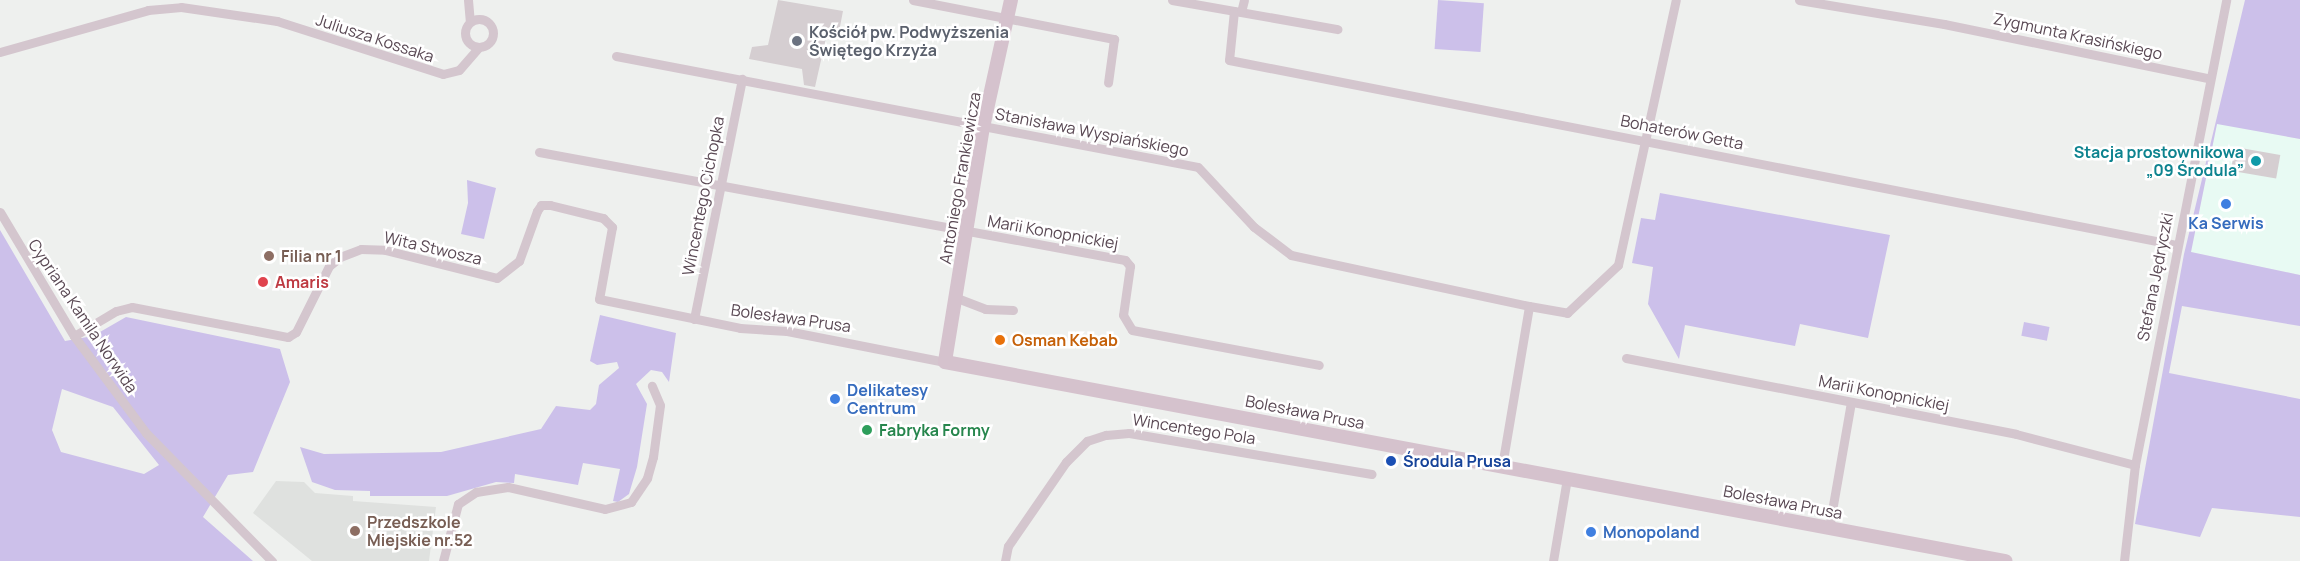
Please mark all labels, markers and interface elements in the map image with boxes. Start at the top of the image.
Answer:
street label: Zygmunta Krasińskiego [1992,9,2164,63]
street label: Juliusza Kossaka [313,10,437,66]
place label: Kościół pw. Podwyższenia Świętego Krzyża [809,22,1009,60]
marker: Kościół pw. Podwyższenia Świętego Krzyża [790,34,804,48]
street label: Antoniego Frankiewicza [935,91,985,265]
street label: Stanisława Wyspiańskiego [994,104,1190,160]
street label: Bohaterów Getta [1619,111,1745,153]
street label: Wincentego Cichopka [678,115,728,277]
place label: Stacja prostownikowa „09 Środula” [2074,142,2244,180]
marker: Stacja prostownikowa „09 Środula” [2249,154,2263,168]
marker: Ka Serwis [2219,197,2233,211]
street label: Marii Konopnickiej [986,211,1120,253]
street label: Stefana Jędryczki [2133,211,2177,343]
place label: Ka Serwis [2188,213,2264,233]
street label: Wita Stwosza [382,227,484,269]
street label: Cypriana Kamila Norwida [24,235,142,397]
place label: Filia nr 1 [281,246,342,266]
marker: Filia nr 1 [262,249,276,263]
place label: Amaris [275,272,329,292]
marker: Amaris [256,275,270,289]
street label: Bolesława Prusa [730,300,852,336]
place label: Osman Kebab [1012,330,1118,350]
marker: Osman Kebab [993,333,1007,347]
street label: Marii Konopnickiej [1817,371,1951,415]
place label: Delikatesy Centrum [847,380,928,418]
street label: Bolesława Prusa [1244,391,1366,433]
marker: Delikatesy Centrum [828,392,842,406]
street label: Wincentego Pola [1131,410,1257,448]
place label: Fabryka Formy [879,420,990,440]
marker: Fabryka Formy [860,423,874,437]
place label: Środula Prusa [1403,451,1511,471]
marker: Środula Prusa [1384,454,1398,468]
street label: Bolesława Prusa [1722,481,1844,523]
place label: Przedszkole Miejskie nr.52 [367,512,472,550]
place label: Monopoland [1603,522,1700,542]
marker: Przedszkole Miejskie nr.52 [348,524,362,538]
marker: Monopoland [1584,525,1598,539]

